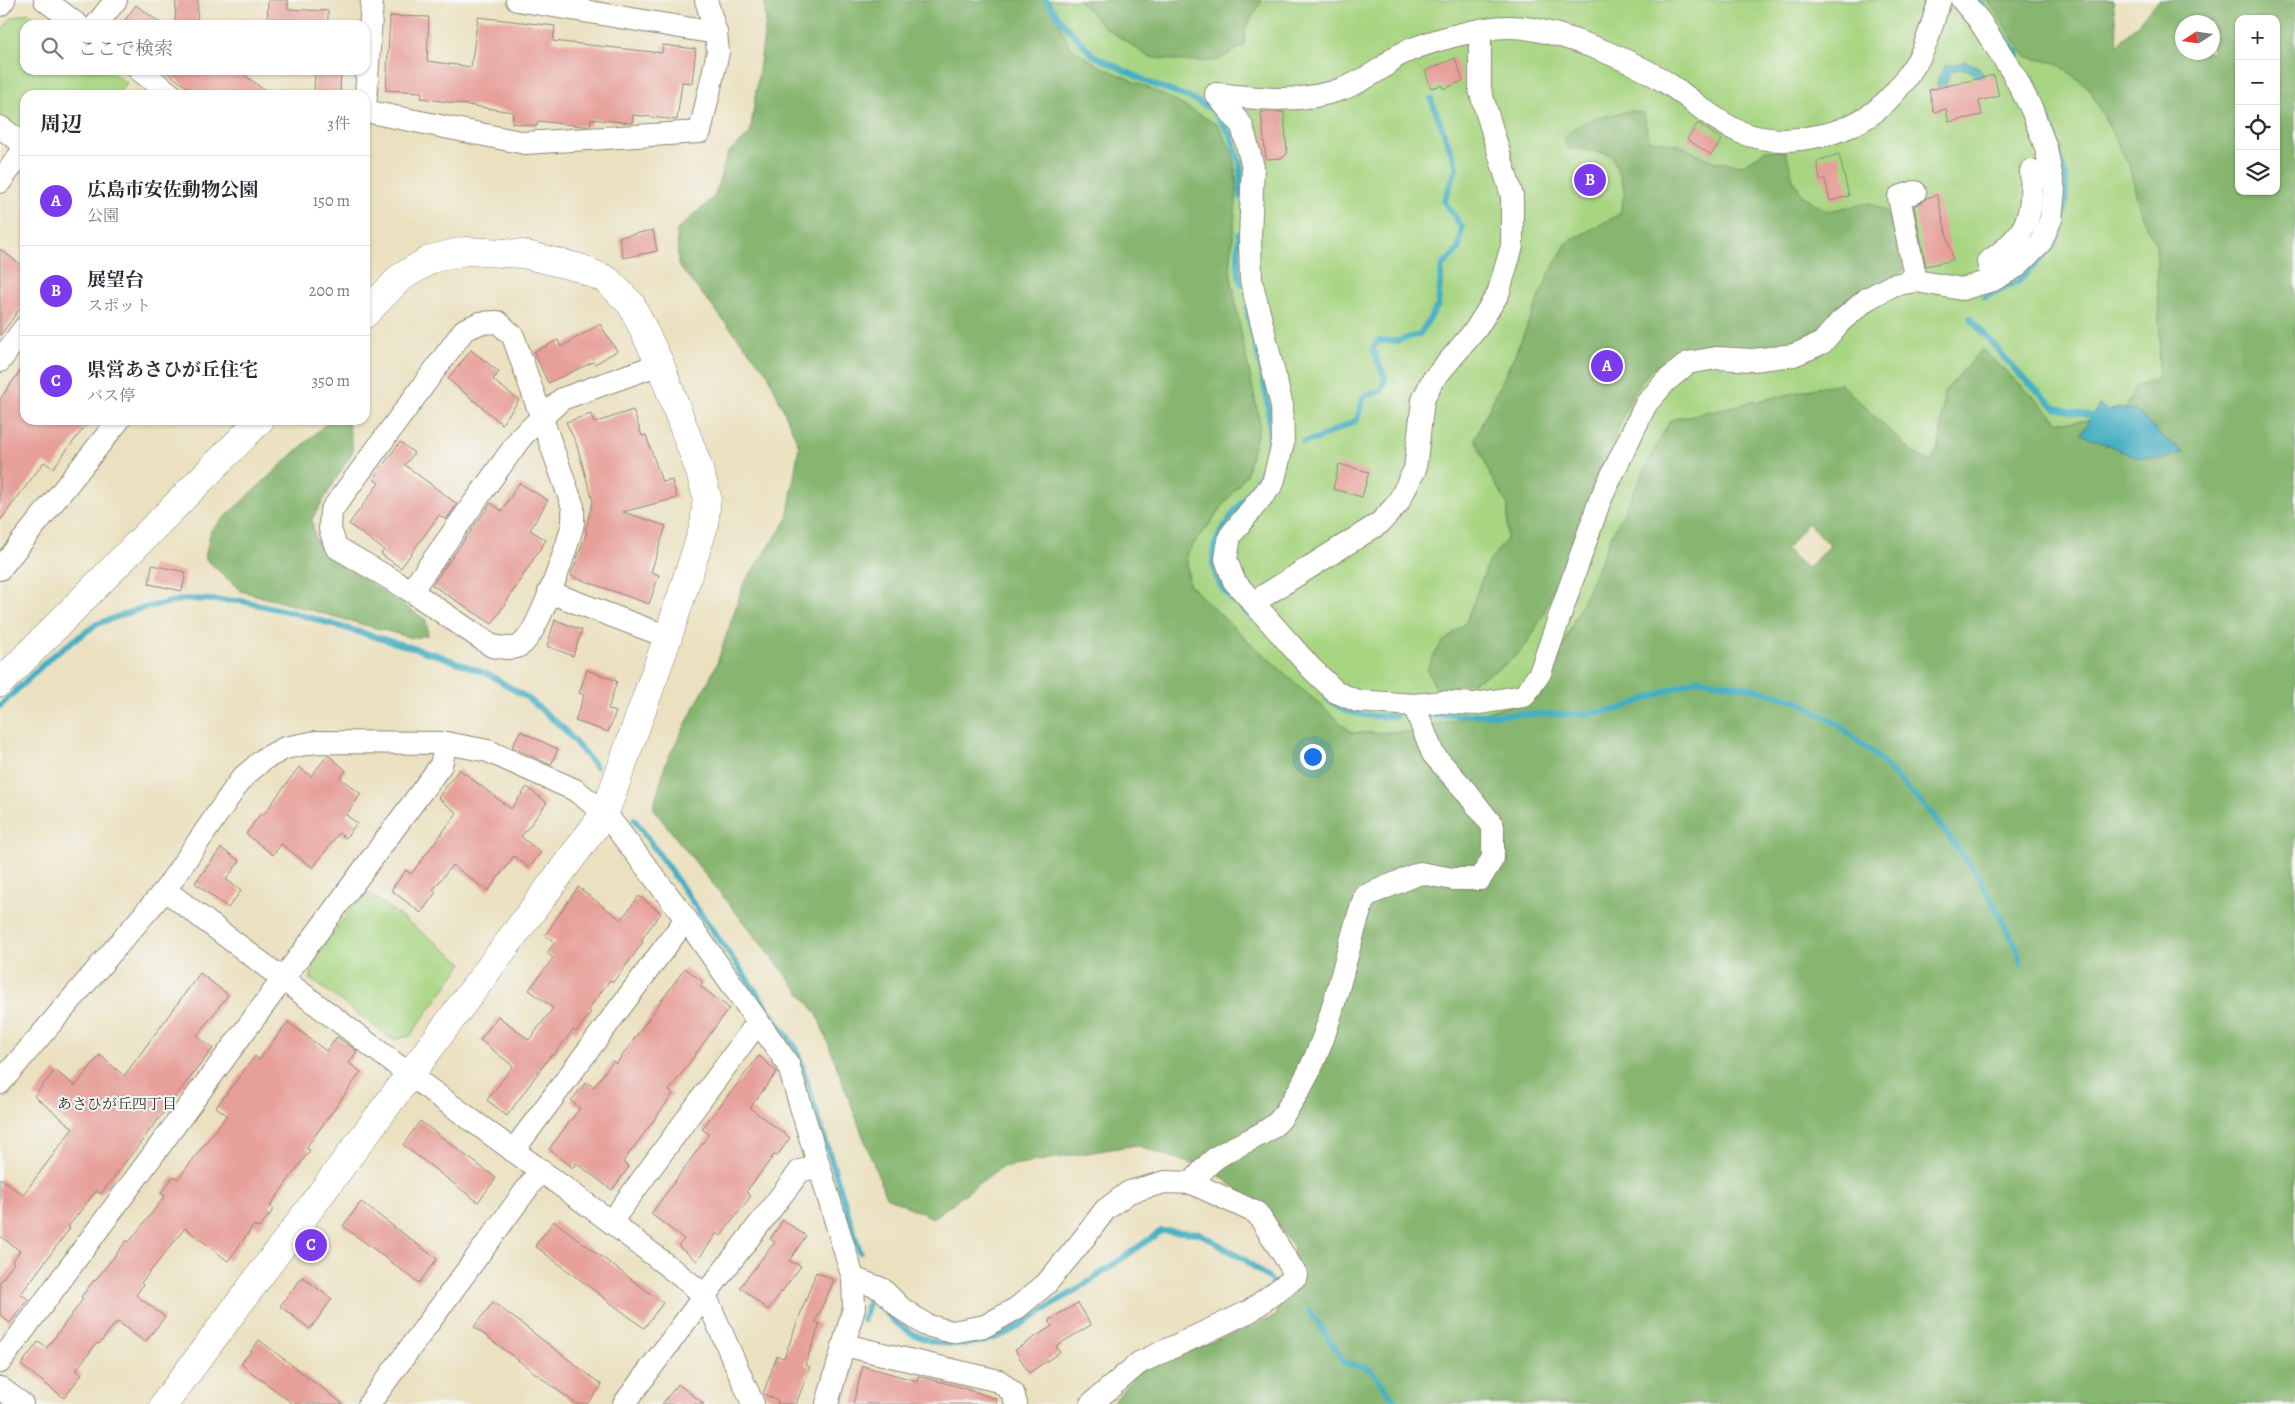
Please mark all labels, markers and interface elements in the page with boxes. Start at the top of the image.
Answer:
north arrow [2175,15,2220,60]
map controls [2235,15,2280,195]
button: + [2235,15,2280,60]
search box [20,20,370,75]
icon: search [38,34,66,62]
text: ここで検索 [78,36,173,62]
button: − [2235,60,2280,105]
button: locate [2235,105,2280,150]
text: 周辺 [40,110,82,138]
text: 3件 [327,113,350,135]
button: layers [2235,150,2280,195]
pin: B [1574,161,1606,199]
text: 広島市安佐動物公園 [87,177,258,203]
text: A [51,190,61,212]
text: 150 m [313,190,350,212]
text: 公園 [87,205,119,227]
text: 展望台 [87,267,144,293]
text: B [51,280,61,302]
text: 200 m [309,280,350,302]
text: スポット [87,295,151,317]
pin: A [1591,347,1623,385]
text: 県営あさひが丘住宅 [87,357,258,383]
text: C [51,370,61,392]
text: 350 m [311,370,350,392]
text: バス停 [87,385,135,407]
your location [1300,744,1326,770]
district label: あさひが丘四丁目 [57,1094,177,1114]
pin: C [295,1226,327,1264]

